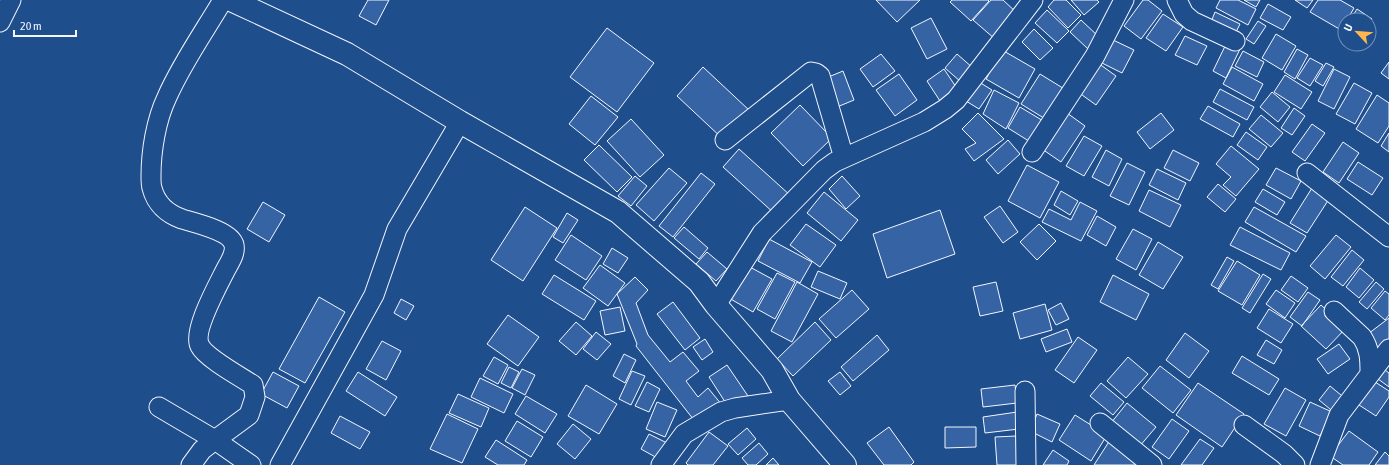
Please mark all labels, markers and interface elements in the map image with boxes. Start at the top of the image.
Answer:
scale bar [14,12,76,38]
north arrow [1337,12,1377,52]
text: 20 m [20,19,42,33]
text: U [1341,22,1355,33]

